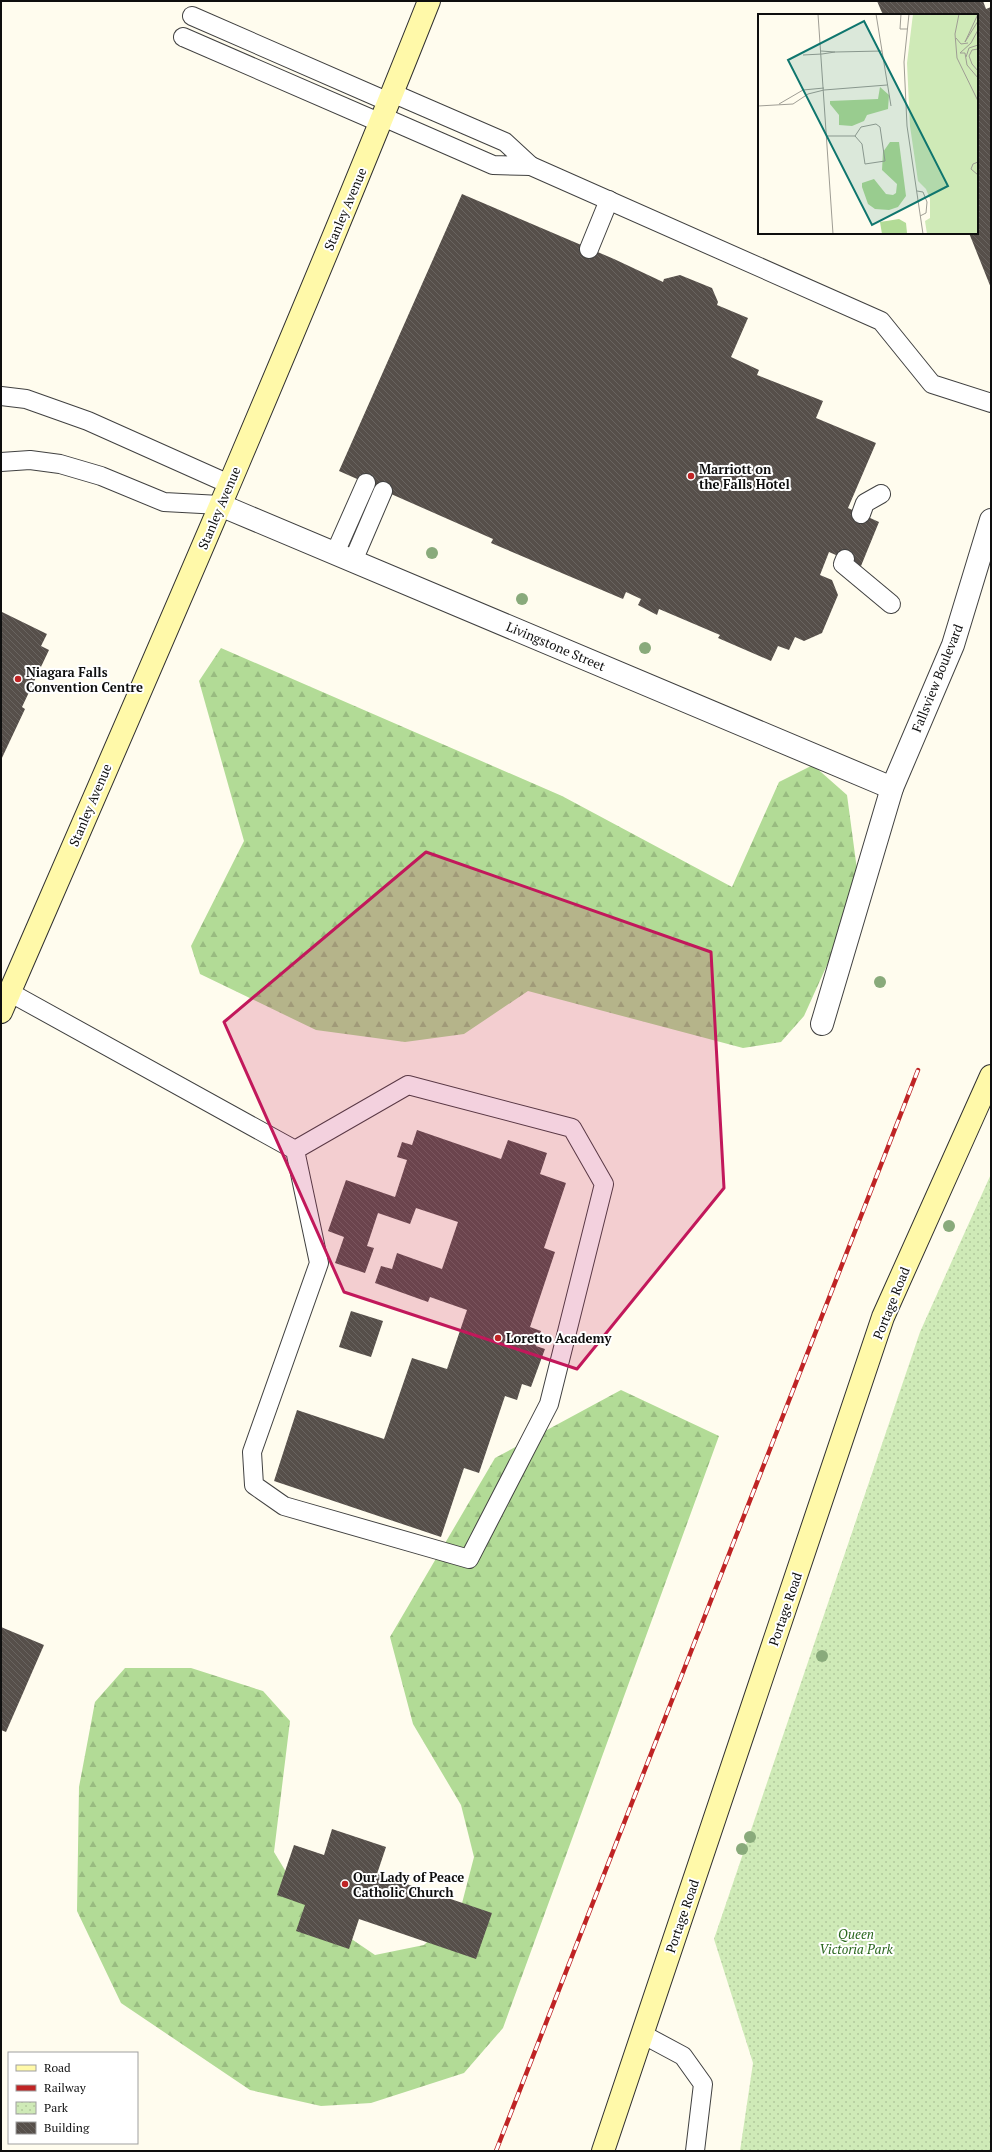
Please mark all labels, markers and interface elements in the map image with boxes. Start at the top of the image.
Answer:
inset map [758,14,978,234]
street label: Stanley Avenue [319,165,371,253]
place label: Marriott on the Falls Hotel [699,460,790,493]
street label: Stanley Avenue [193,464,245,552]
marker: Marriott on the Falls Hotel [686,471,696,481]
street label: Livingstone Street [504,617,608,675]
street label: Fallsview Boulevard [907,621,967,735]
place label: Niagara Falls Convention Centre [26,663,143,696]
marker: Niagara Falls Convention Centre [13,674,23,684]
street label: Stanley Avenue [64,761,116,849]
street label: Portage Road [868,1264,914,1342]
place label: Loretto Academy [506,1329,613,1347]
marker: Loretto Academy [493,1333,503,1343]
street label: Portage Road [764,1570,806,1648]
place label: Our Lady of Peace Catholic Church [353,1868,464,1901]
street label: Portage Road [661,1877,703,1955]
marker: Our Lady of Peace Catholic Church [340,1879,350,1889]
park label: Queen Victoria Park [819,1925,893,1958]
legend [8,2052,138,2144]
text: Road [44,2060,71,2075]
text: Railway [44,2080,87,2095]
text: Park [44,2100,69,2115]
text: Building [44,2120,90,2135]

